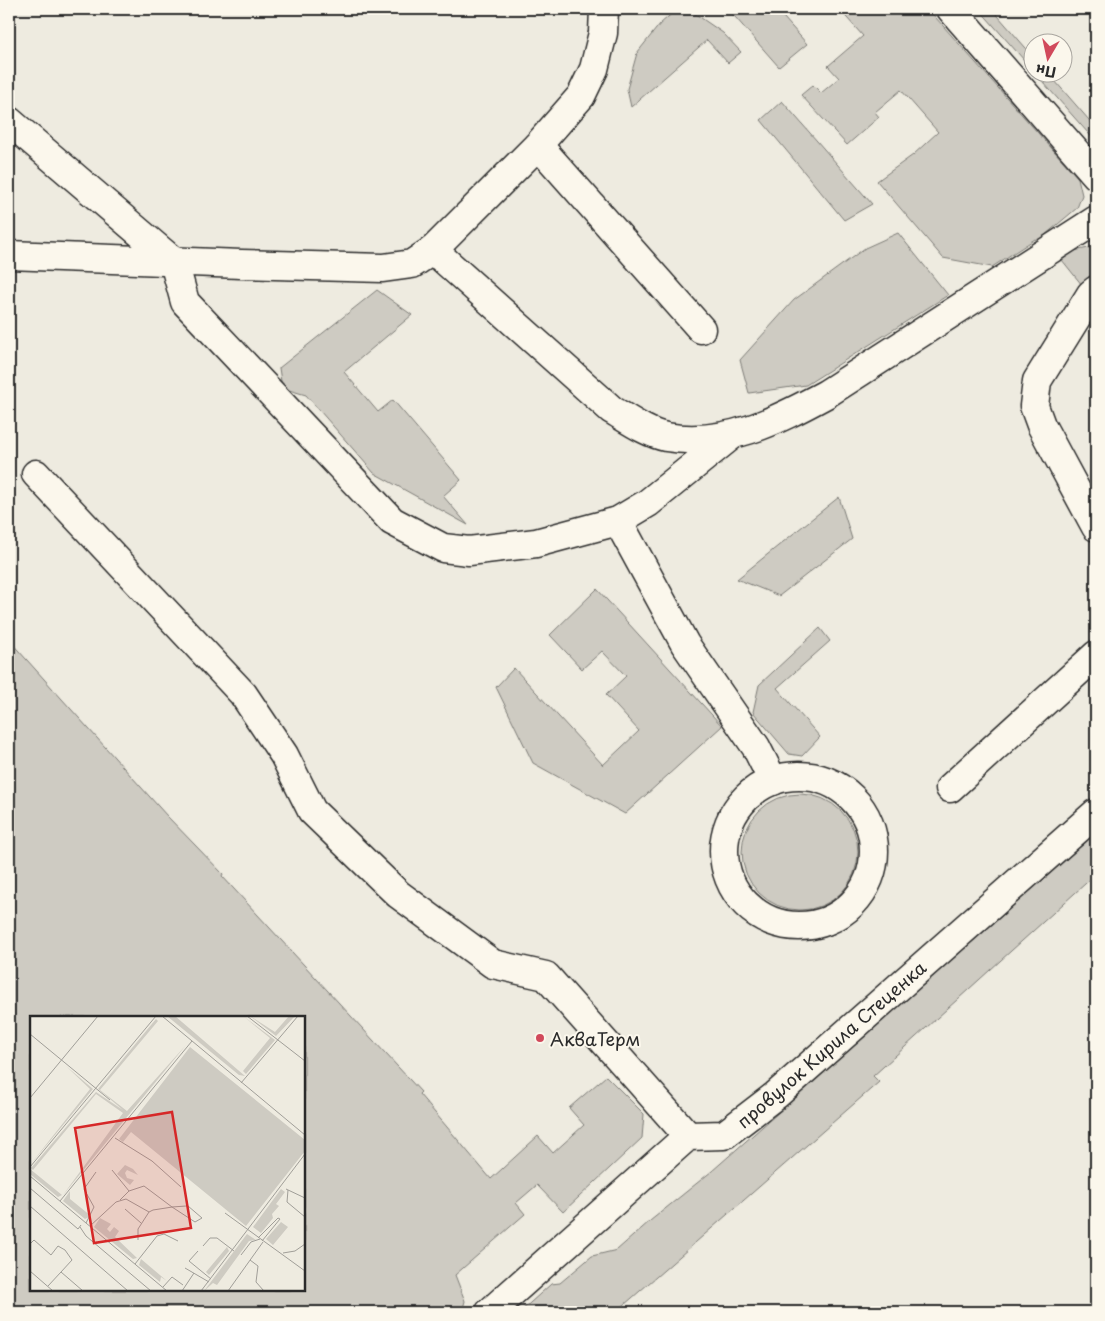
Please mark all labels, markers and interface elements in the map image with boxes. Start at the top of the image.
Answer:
north arrow [1022,32,1072,82]
text: Пн [1034,59,1058,83]
street label: провулок Кирила Стеценка [730,953,932,1134]
inset map [30,1016,305,1291]
place label: АкваТерм [550,1025,640,1052]
marker: АкваТерм [534,1032,546,1044]

